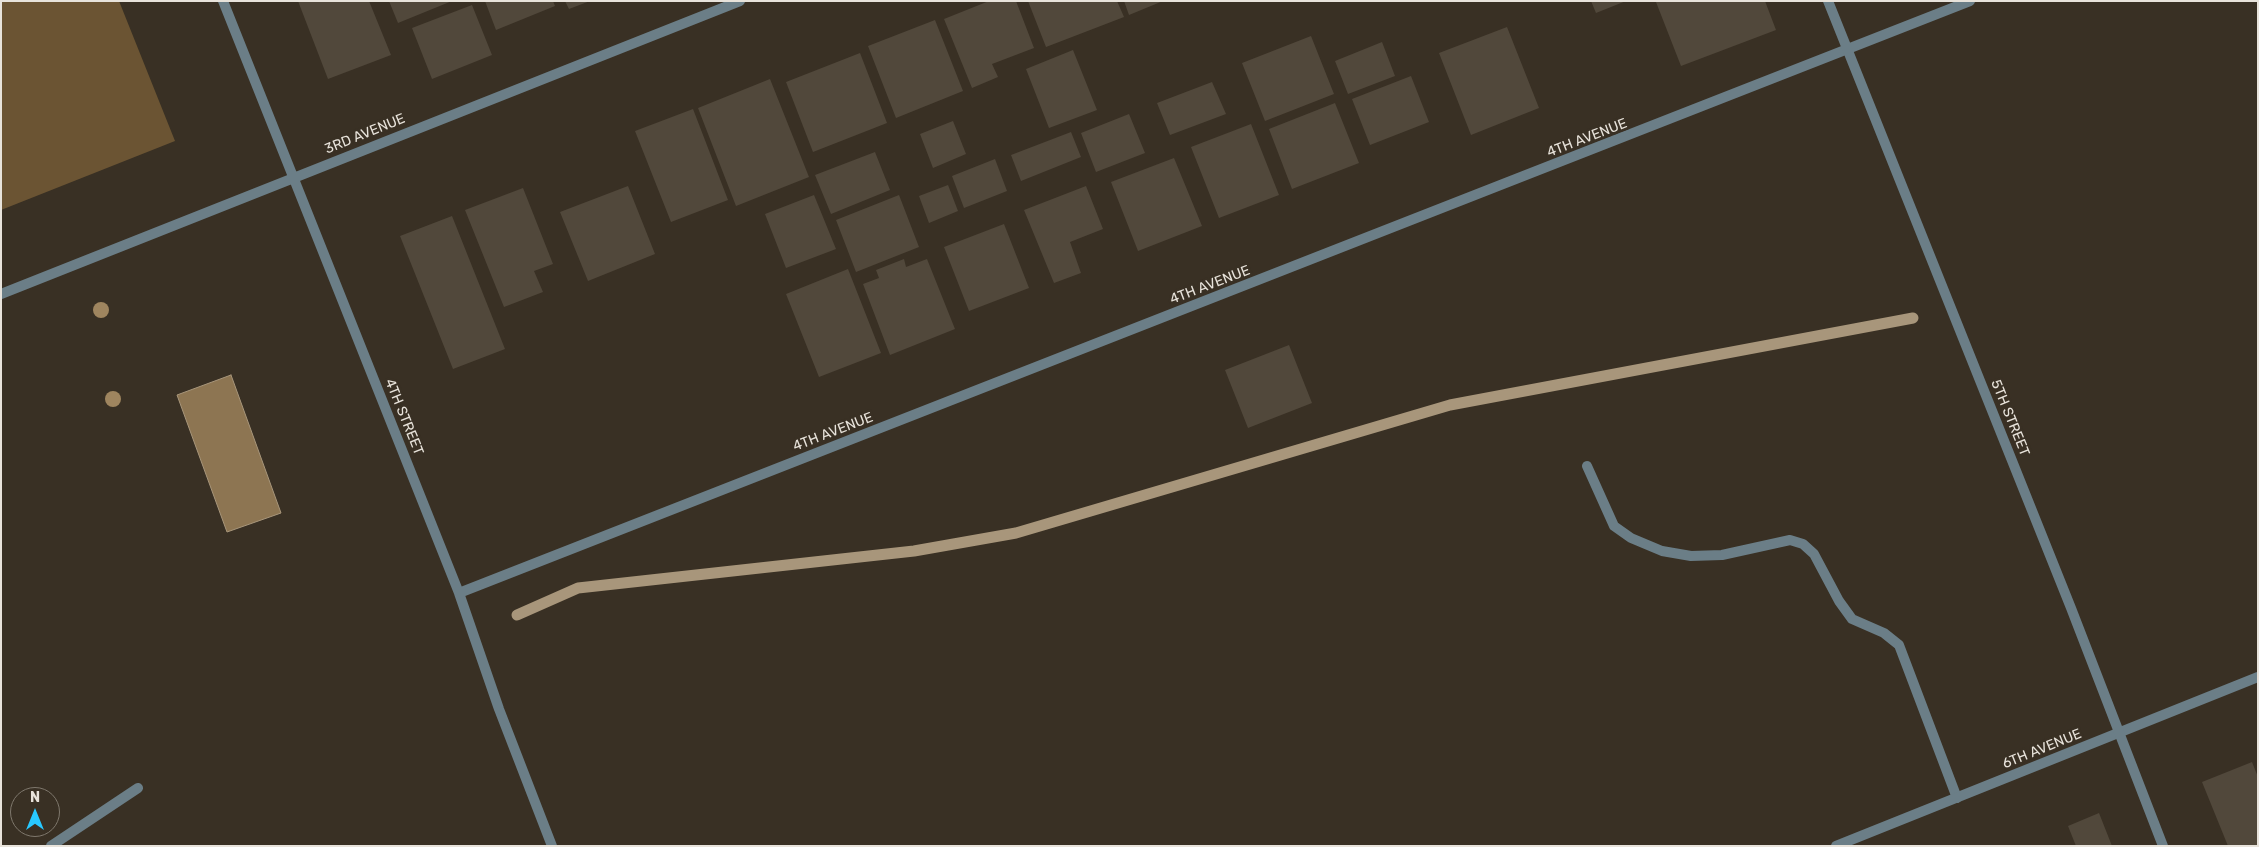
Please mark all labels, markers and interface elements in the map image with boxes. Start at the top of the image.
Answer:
street label: 3RD AVENUE [322,110,408,158]
street label: 4TH AVENUE [1545,115,1629,161]
street label: 4TH AVENUE [1168,262,1252,308]
street label: 4TH STREET [381,376,427,458]
street label: 5TH STREET [1987,377,2033,459]
street label: 4TH AVENUE [791,409,875,455]
street label: 6TH AVENUE [2000,726,2084,772]
north arrow [10,787,60,837]
text: N [30,789,40,806]

